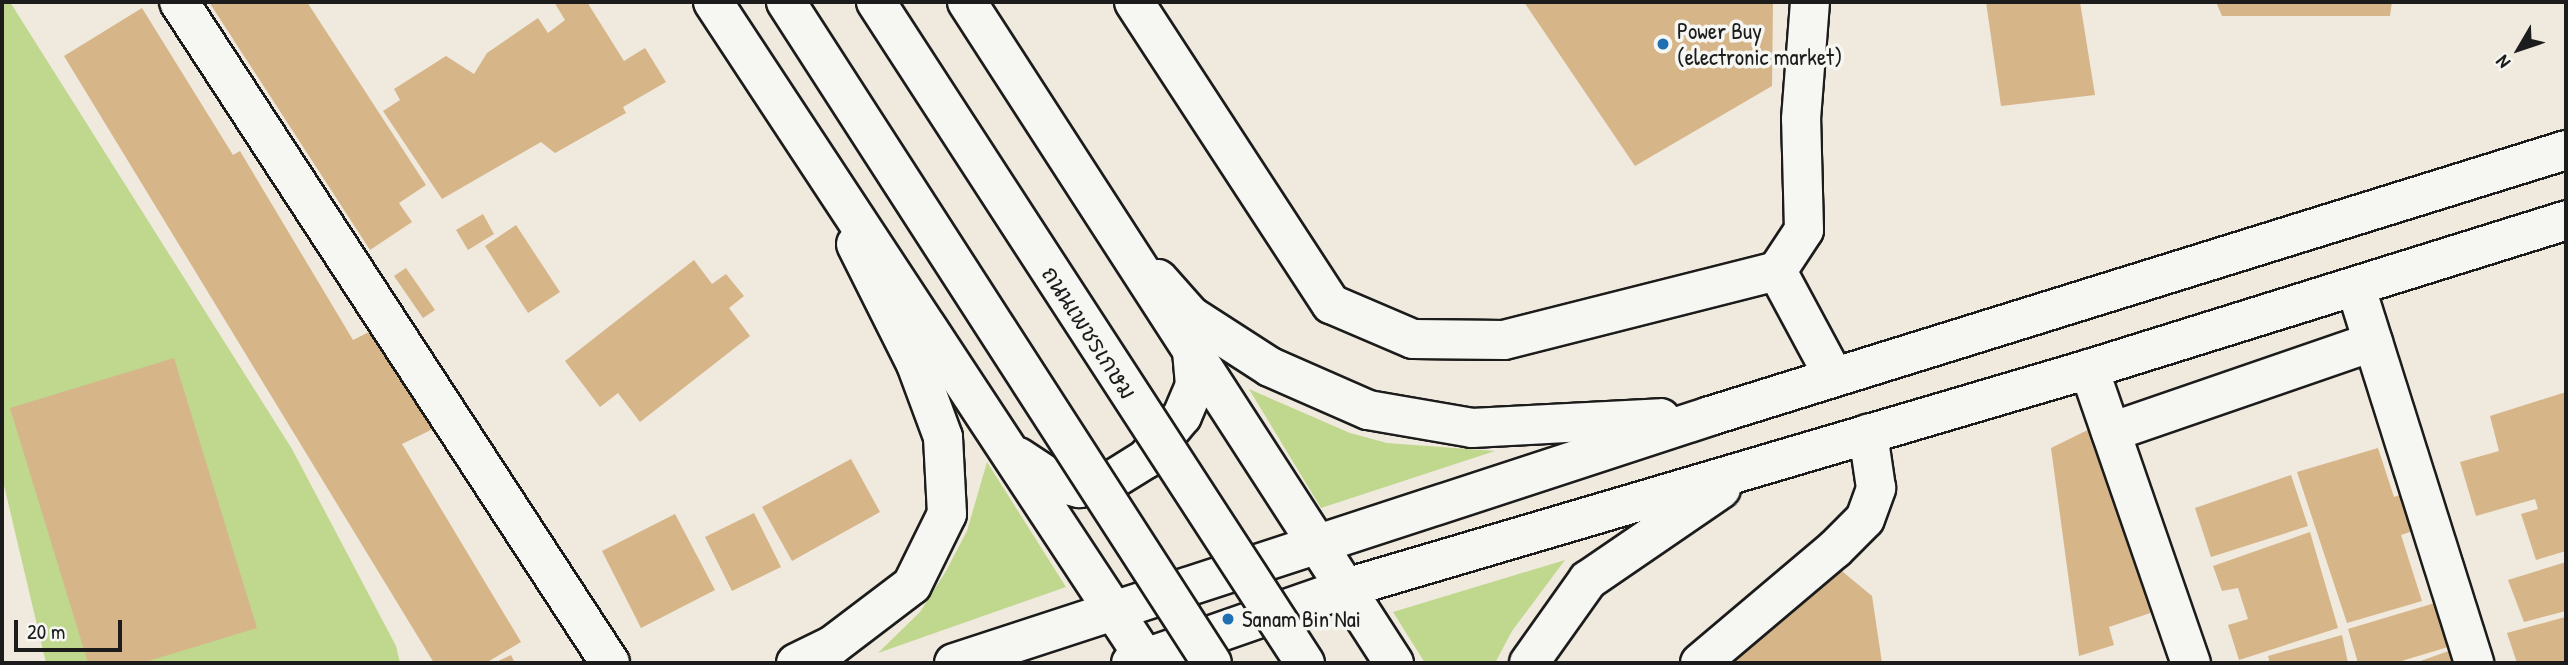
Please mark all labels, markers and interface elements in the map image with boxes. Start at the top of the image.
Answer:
north arrow [2484,14,2554,84]
place label: Power Buy (electronic market) [1677,17,1842,71]
marker: Power Buy (electronic market) [1655,36,1671,52]
text: N [2489,50,2516,74]
street label: ถนนเพชรเกษม [1036,261,1142,405]
place label: Sanam Bin Nai [1242,605,1361,633]
scale bar [18,606,126,650]
marker: Sanam Bin Nai [1220,611,1236,627]
text: 20 m [27,617,65,646]

